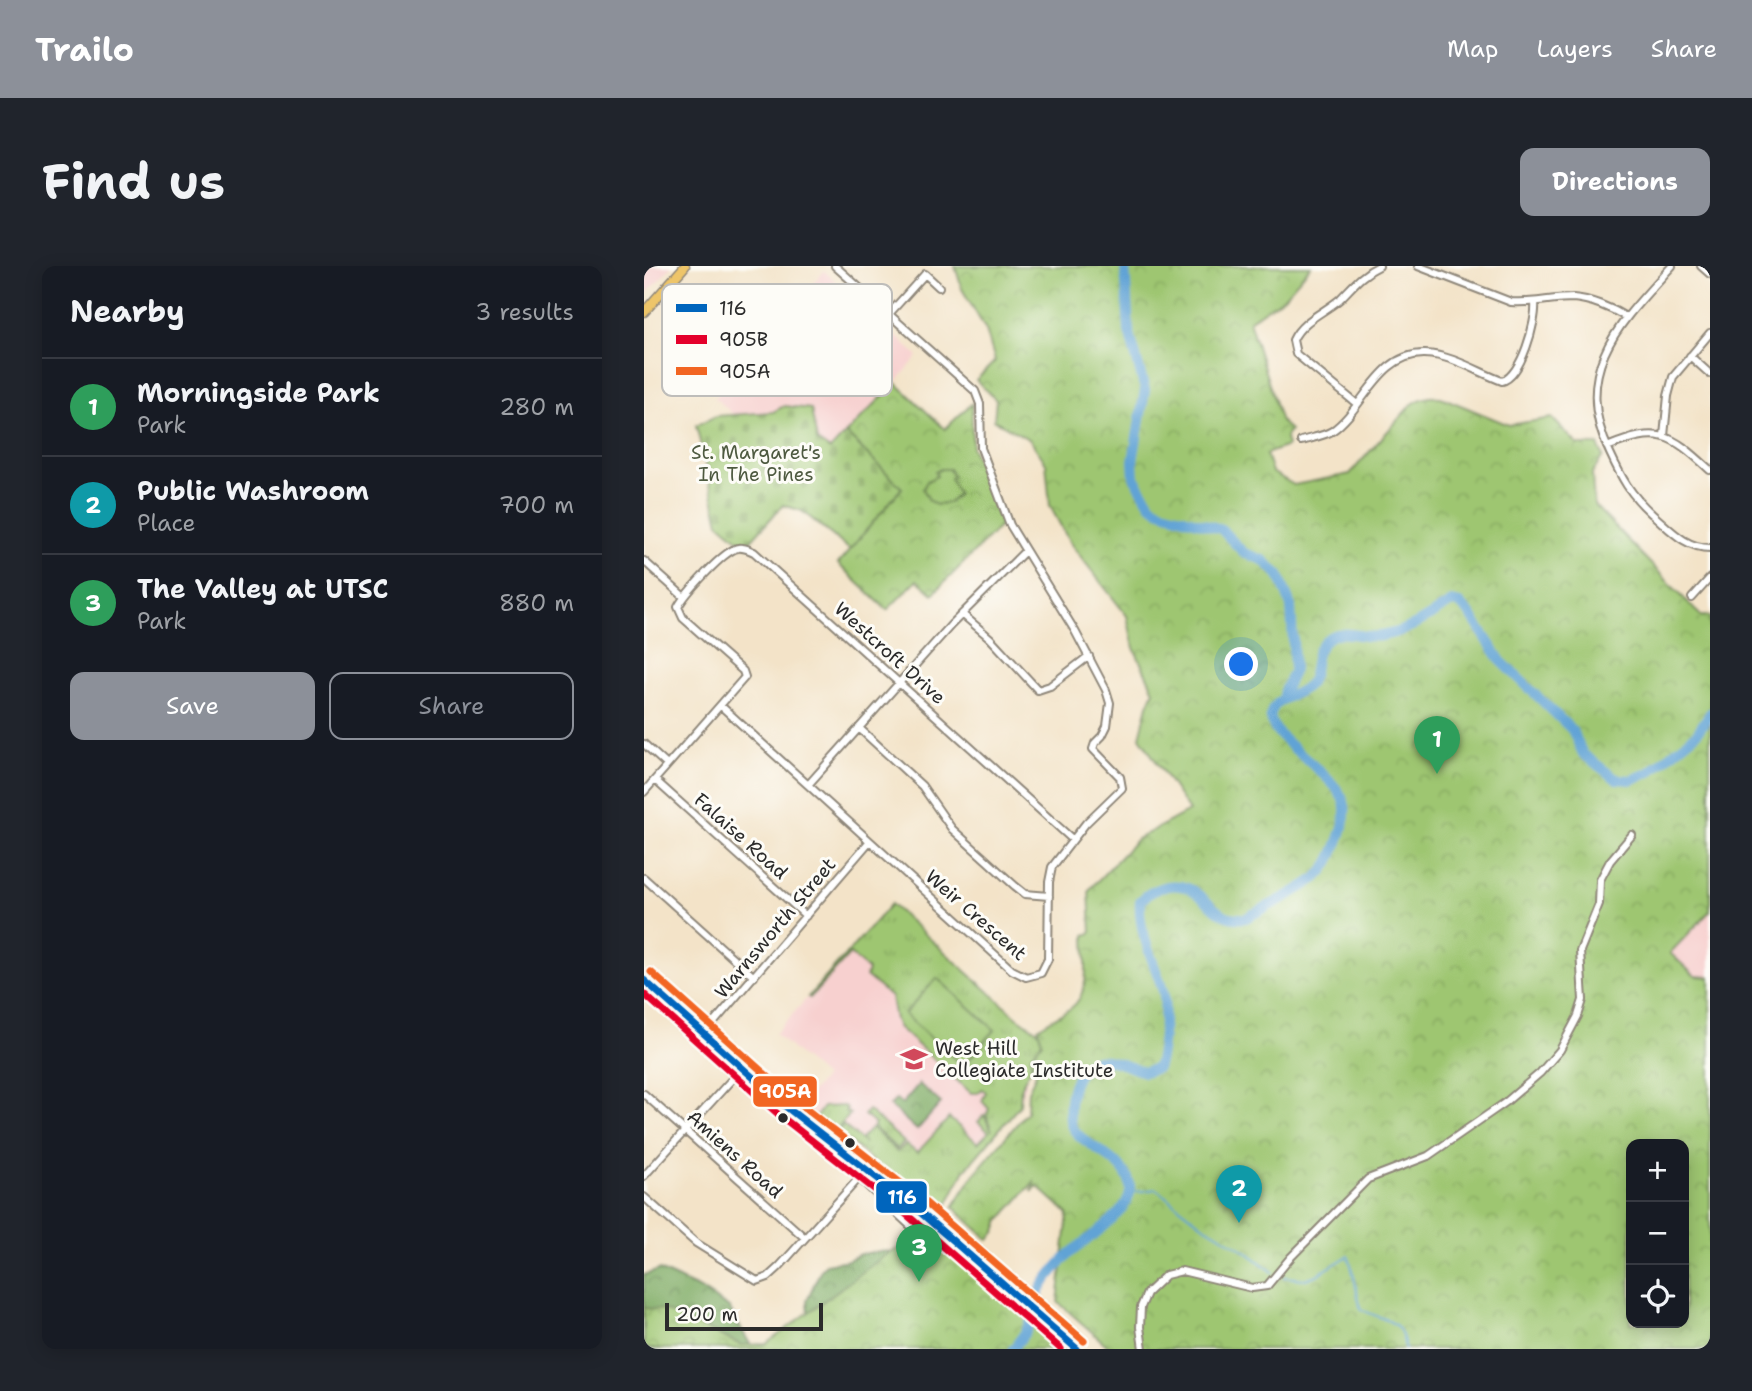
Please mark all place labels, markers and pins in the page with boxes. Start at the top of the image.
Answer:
pin: 1 [1414,716,1460,774]
place label: West Hill Collegiate Institute [935,1036,1113,1083]
school or university icon: West Hill Collegiate Institute [899,1044,929,1074]
unlabelled marker [776,1111,790,1125]
unlabelled marker [843,1136,857,1150]
pin: 2 [1216,1165,1262,1223]
pin: 3 [896,1224,942,1282]

